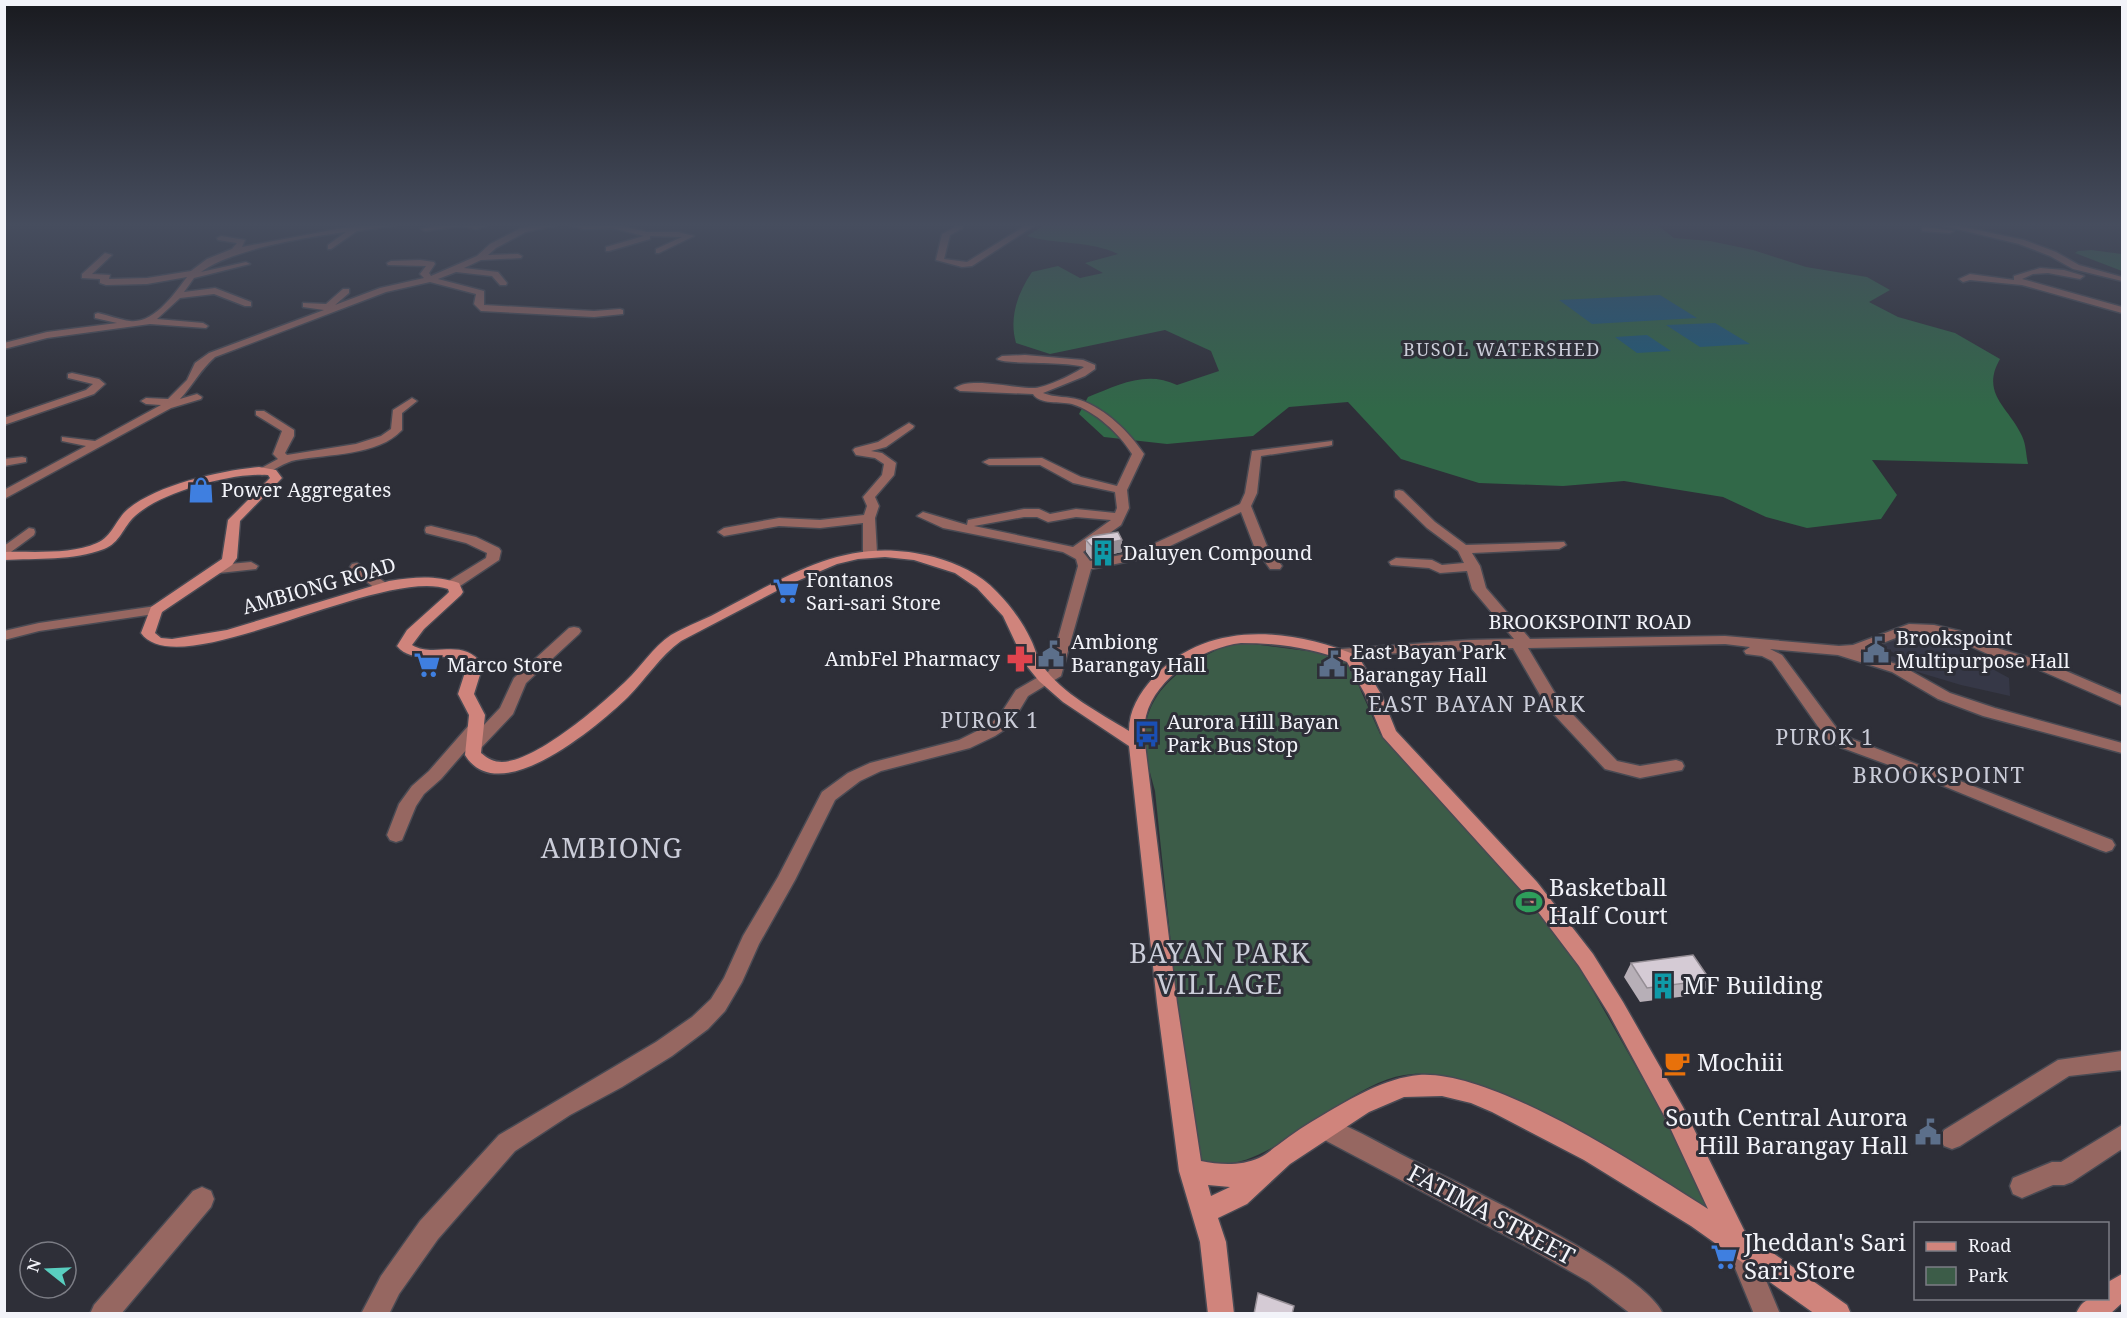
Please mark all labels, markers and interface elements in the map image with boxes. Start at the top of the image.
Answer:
district label: BUSOL WATERSHED [1403,337,1601,361]
shop icon: Power Aggregates [186,475,216,505]
place label: Power Aggregates [221,476,391,503]
building icon: Daluyen Compound [1088,538,1118,568]
place label: Daluyen Compound [1123,539,1312,566]
street label: AMBIONG ROAD [239,551,399,620]
place label: Fontanos Sari-sari Store [806,566,941,616]
supermarket icon: Fontanos Sari-sari Store [771,576,801,606]
street label: BROOKSPOINT ROAD [1488,608,1692,635]
place label: Brookspoint Multipurpose Hall [1896,624,2070,674]
place label: Ambiong Barangay Hall [1071,628,1206,678]
public building icon: Brookspoint Multipurpose Hall [1861,635,1891,665]
place label: East Bayan Park Barangay Hall [1352,638,1506,688]
public building icon: Ambiong Barangay Hall [1036,639,1066,669]
pharmacy icon: AmbFel Pharmacy [1005,644,1035,674]
place label: AmbFel Pharmacy [825,645,1001,672]
public building icon: East Bayan Park Barangay Hall [1317,649,1347,679]
supermarket icon: Marco Store [412,650,442,680]
place label: Marco Store [447,651,563,678]
district label: EAST BAYAN PARK [1368,688,1586,718]
district label: PUROK 1 [940,706,1040,734]
place label: Aurora Hill Bayan Park Bus Stop [1167,708,1339,758]
bus stop icon: Aurora Hill Bayan Park Bus Stop [1132,719,1162,749]
district label: PUROK 1 [1775,723,1875,751]
district label: BROOKSPOINT [1853,759,2025,789]
district label: AMBIONG [541,829,683,866]
place label: Basketball Half Court [1549,870,1668,931]
sports icon: Basketball Half Court [1514,887,1544,917]
district label: BAYAN PARK VILLAGE [1129,934,1311,1002]
place label: MF Building [1683,968,1823,1001]
building icon: MF Building [1648,971,1678,1001]
place label: Mochiii [1697,1045,1784,1078]
cafe icon: Mochiii [1662,1048,1692,1078]
place label: South Central Aurora Hill Barangay Hall [1665,1100,1909,1161]
public building icon: South Central Aurora Hill Barangay Hall [1913,1117,1943,1147]
street label: FATIMA STREET [1402,1156,1581,1272]
legend [1914,1222,2109,1300]
place label: Jheddan's Sari Sari Store [1743,1225,1906,1286]
text: Road [1968,1233,2011,1257]
north arrow [18,1240,78,1300]
supermarket icon: Jheddan's Sari Sari Store [1709,1242,1739,1272]
text: N [21,1256,46,1275]
text: Park [1968,1263,2008,1287]

